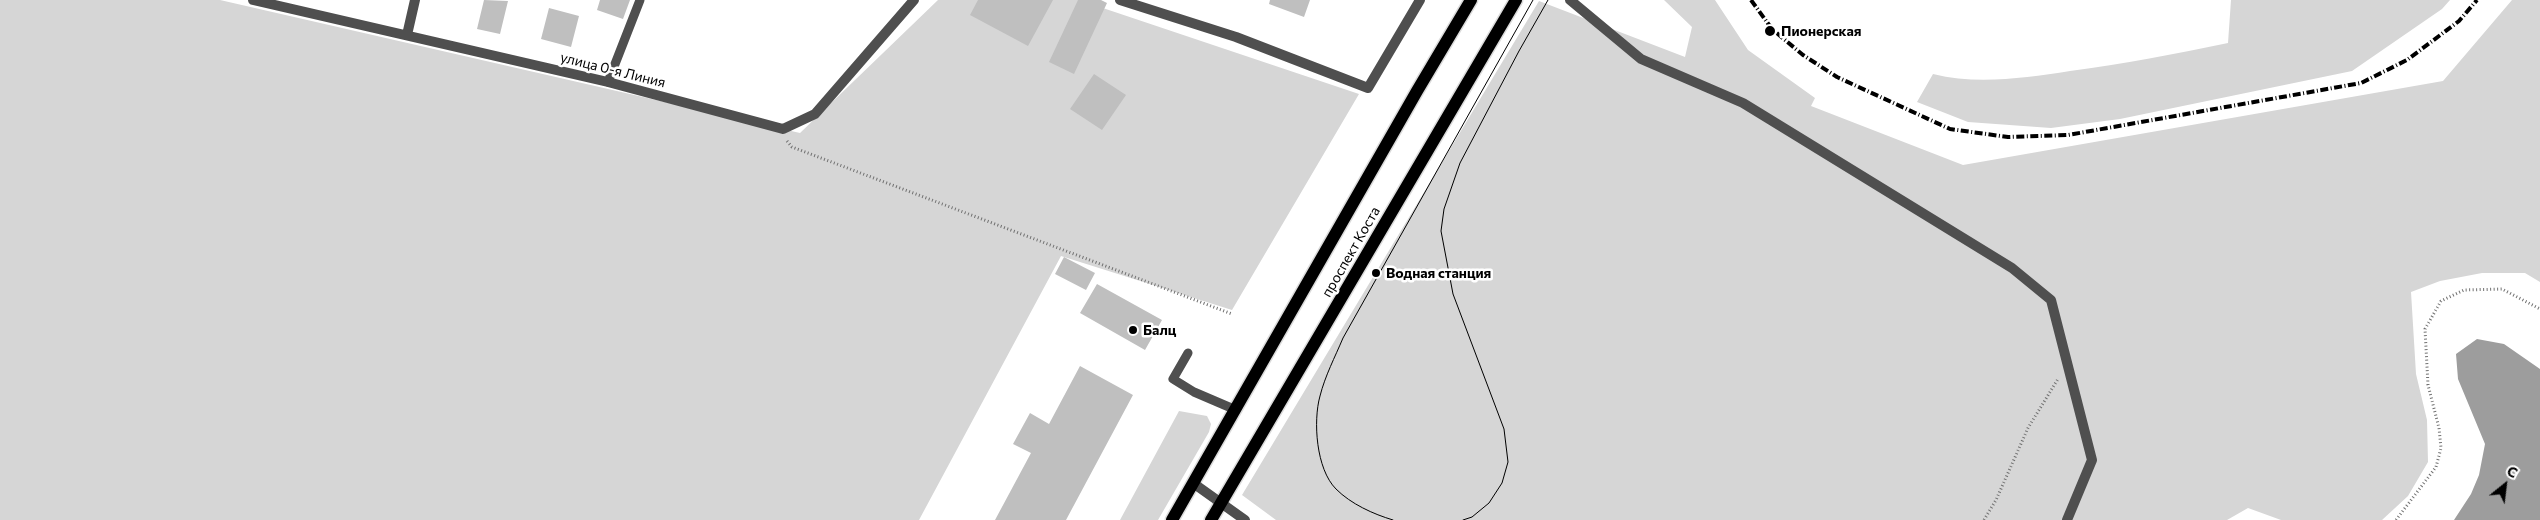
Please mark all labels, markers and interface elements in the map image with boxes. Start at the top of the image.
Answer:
place label: Пионерская [1781,23,1861,39]
marker: Пионерская [1763,24,1777,38]
street label: улица 0-я Линия [559,49,667,91]
street label: проспект Коста [1318,204,1384,300]
place label: Водная станция [1386,265,1491,281]
marker: Водная станция [1370,267,1382,279]
place label: Балц [1143,322,1176,338]
marker: Балц [1127,324,1139,336]
north arrow [2480,460,2530,510]
text: С [2504,462,2521,481]

